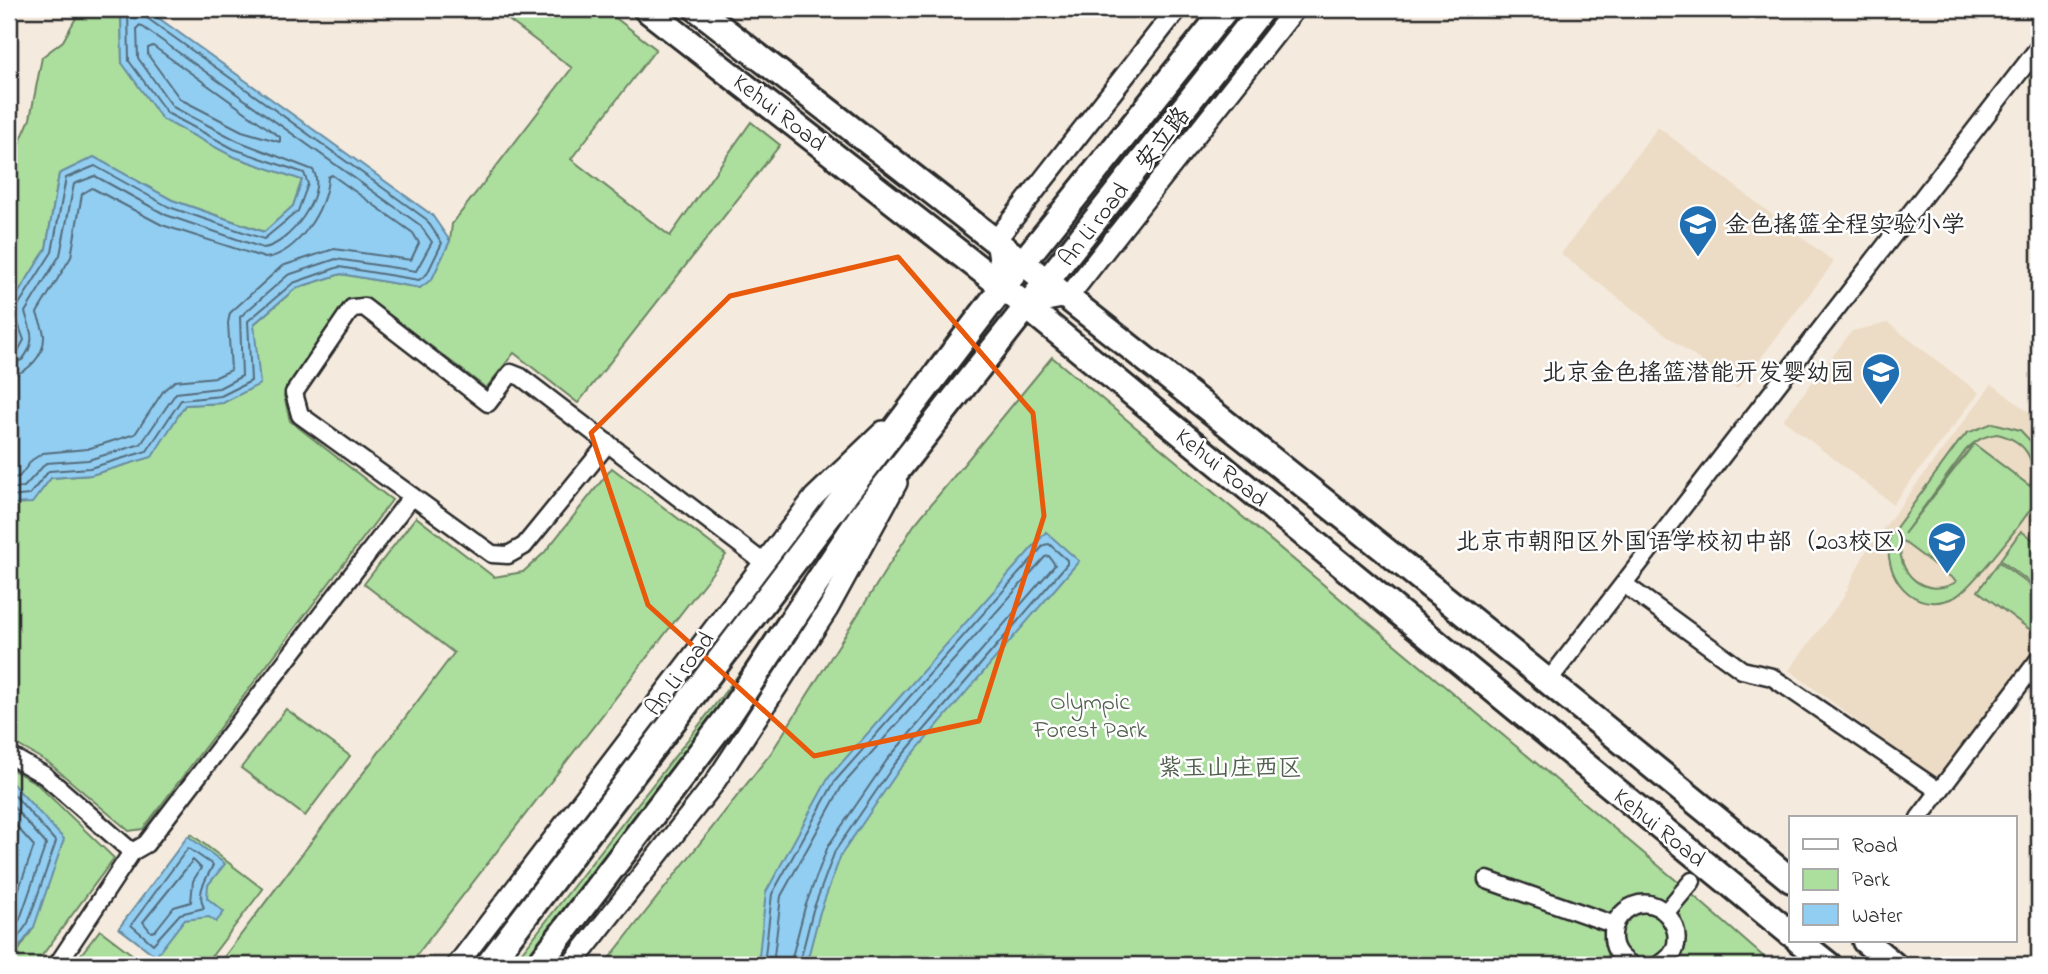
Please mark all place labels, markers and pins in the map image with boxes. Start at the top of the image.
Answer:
school or university icon: 金色摇篮全程实验小学 [1677,203,1719,258]
place label: 金色摇篮全程实验小学 [1725,209,1965,244]
school or university icon: 北京金色摇篮潜能开发婴幼园 [1860,351,1902,406]
place label: 北京金色摇篮潜能开发婴幼园 [1542,357,1854,392]
school or university icon: 北京市朝阳区外国语学校初中部（203校区） [1926,520,1968,575]
place label: 北京市朝阳区外国语学校初中部（203校区） [1456,526,1920,561]

